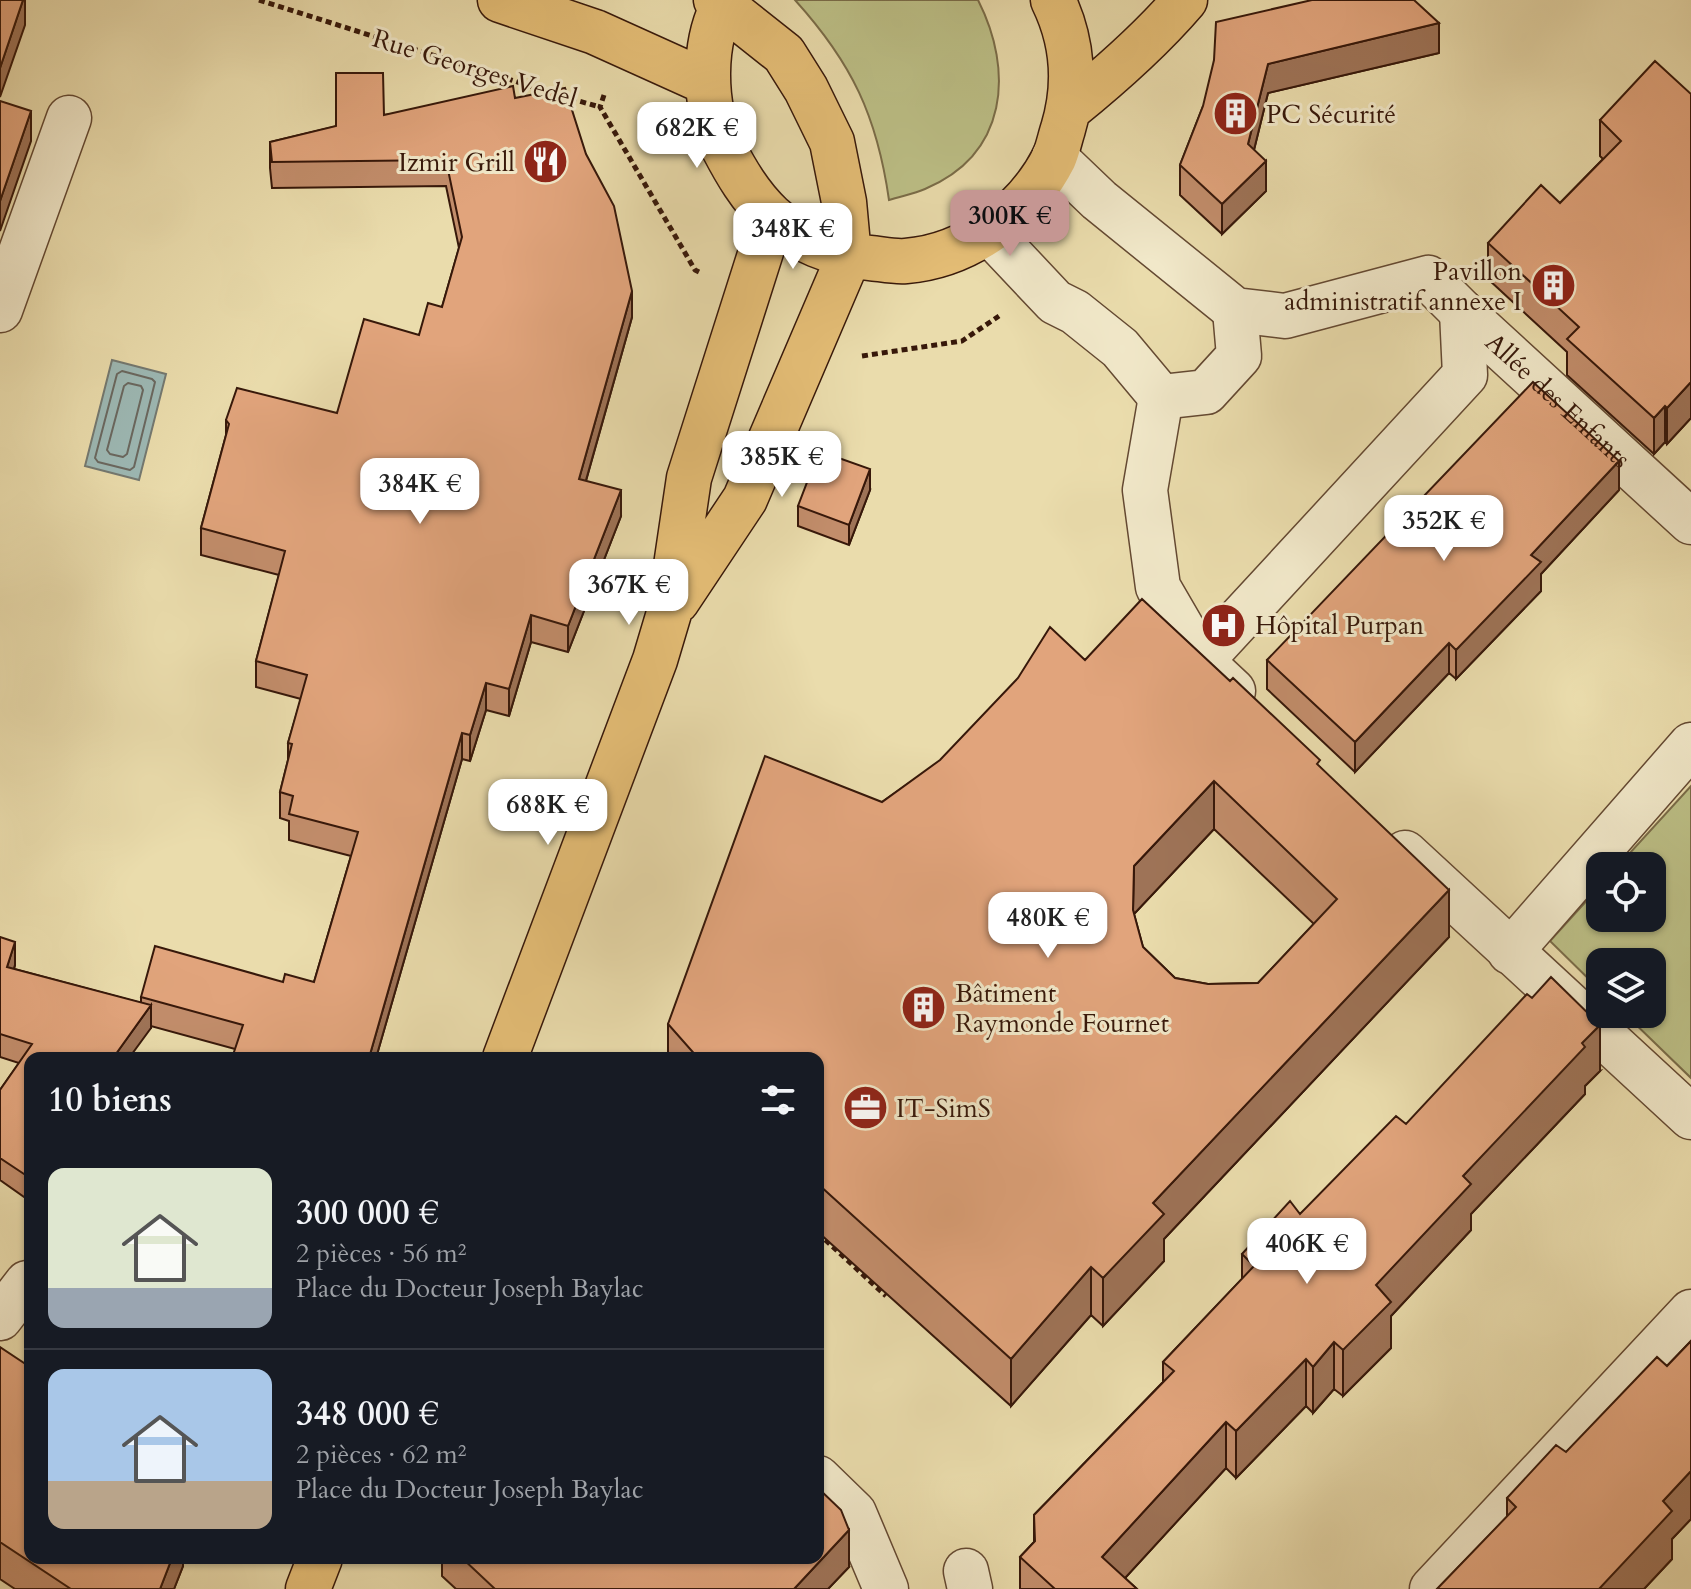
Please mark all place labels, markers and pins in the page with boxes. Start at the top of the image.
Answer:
building icon: PC Sécurité [1211,90,1259,138]
place label: PC Sécurité [1266,97,1396,132]
pin: 682K € [632,102,762,170]
restaurant icon: Izmir Grill [522,138,570,186]
place label: Izmir Grill [398,145,515,180]
pin: 300K € [945,190,1075,258]
pin: 348K € [728,203,858,271]
place label: Pavillon administratif annexe I [1284,254,1522,319]
building icon: Pavillon administratif annexe I [1529,262,1577,310]
pin: 385K € [717,431,847,499]
pin: 384K € [355,458,485,526]
pin: 352K € [1379,495,1509,563]
pin: 367K € [564,559,694,627]
hospital icon: Hôpital Purpan [1200,601,1248,649]
place label: Hôpital Purpan [1255,608,1424,643]
pin: 688K € [483,779,613,847]
pin: 480K € [983,892,1113,960]
place label: Bâtiment Raymonde Fournet [955,976,1169,1041]
building icon: Bâtiment Raymonde Fournet [900,984,948,1032]
office icon: IT-SimS [841,1084,889,1132]
place label: IT-SimS [896,1091,991,1126]
pin: 406K € [1242,1218,1372,1286]

